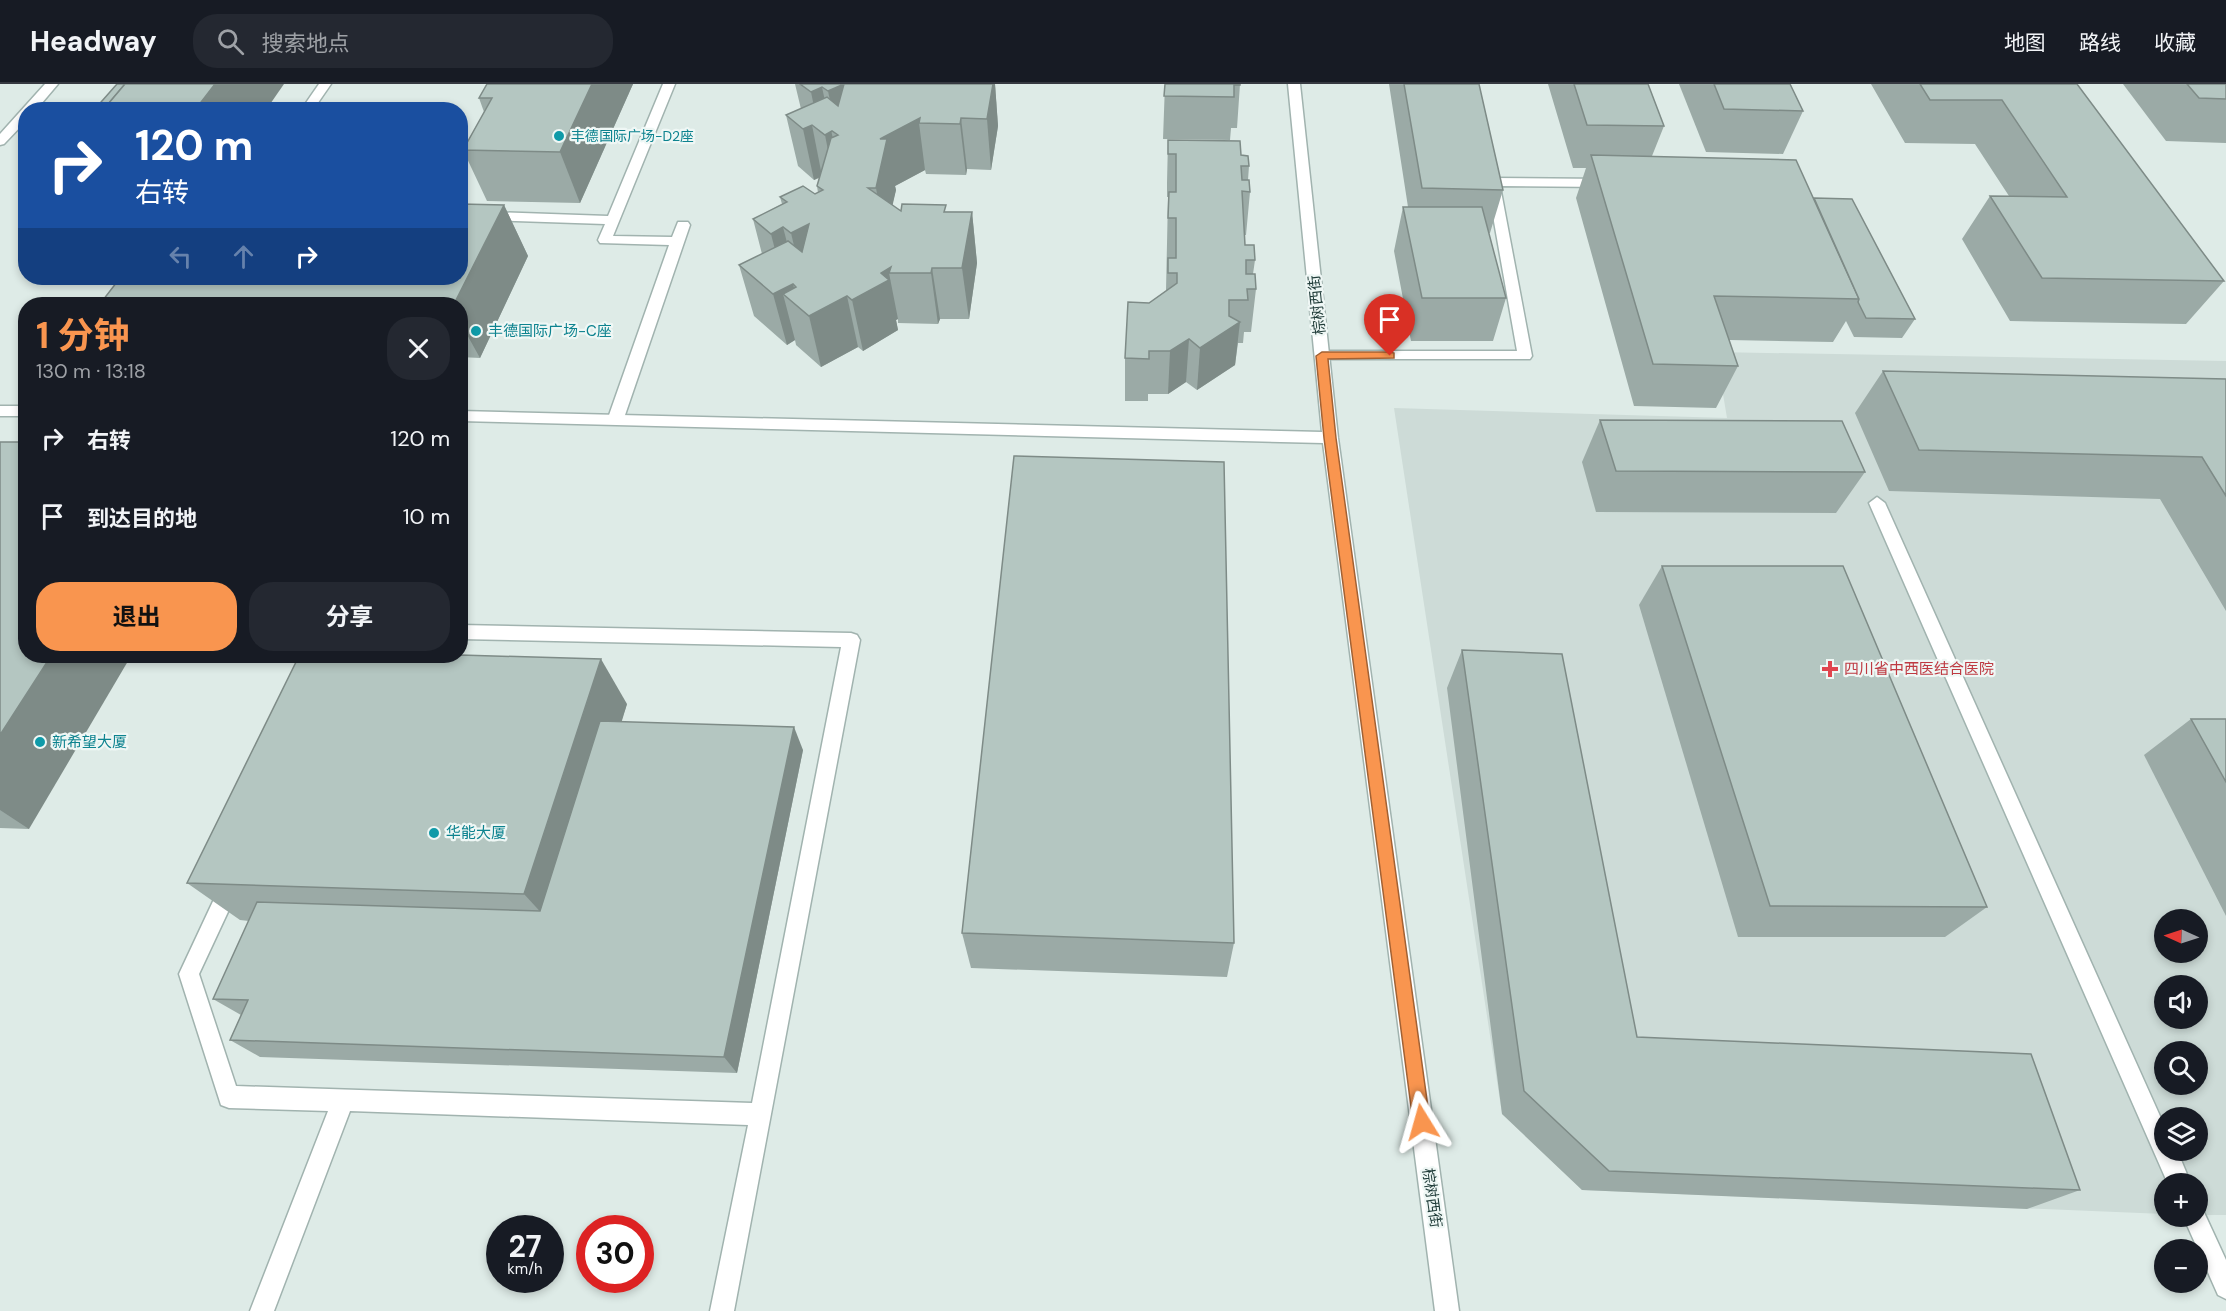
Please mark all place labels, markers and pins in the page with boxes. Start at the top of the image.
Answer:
place label: 丰德国际广场-D2座 [571,127,694,145]
marker: 丰德国际广场-D2座 [552,129,566,143]
pin [1364,294,1415,356]
place label: 丰德国际广场-C座 [488,321,612,341]
marker: 丰德国际广场-C座 [469,324,483,338]
place label: 四川省中西医结合医院 [1844,659,1994,679]
marker: 四川省中西医结合医院 [1821,660,1839,678]
place label: 新希望大厦 [52,732,127,752]
marker: 新希望大厦 [33,735,47,749]
place label: 华能大厦 [446,823,506,843]
marker: 华能大厦 [427,826,441,840]

